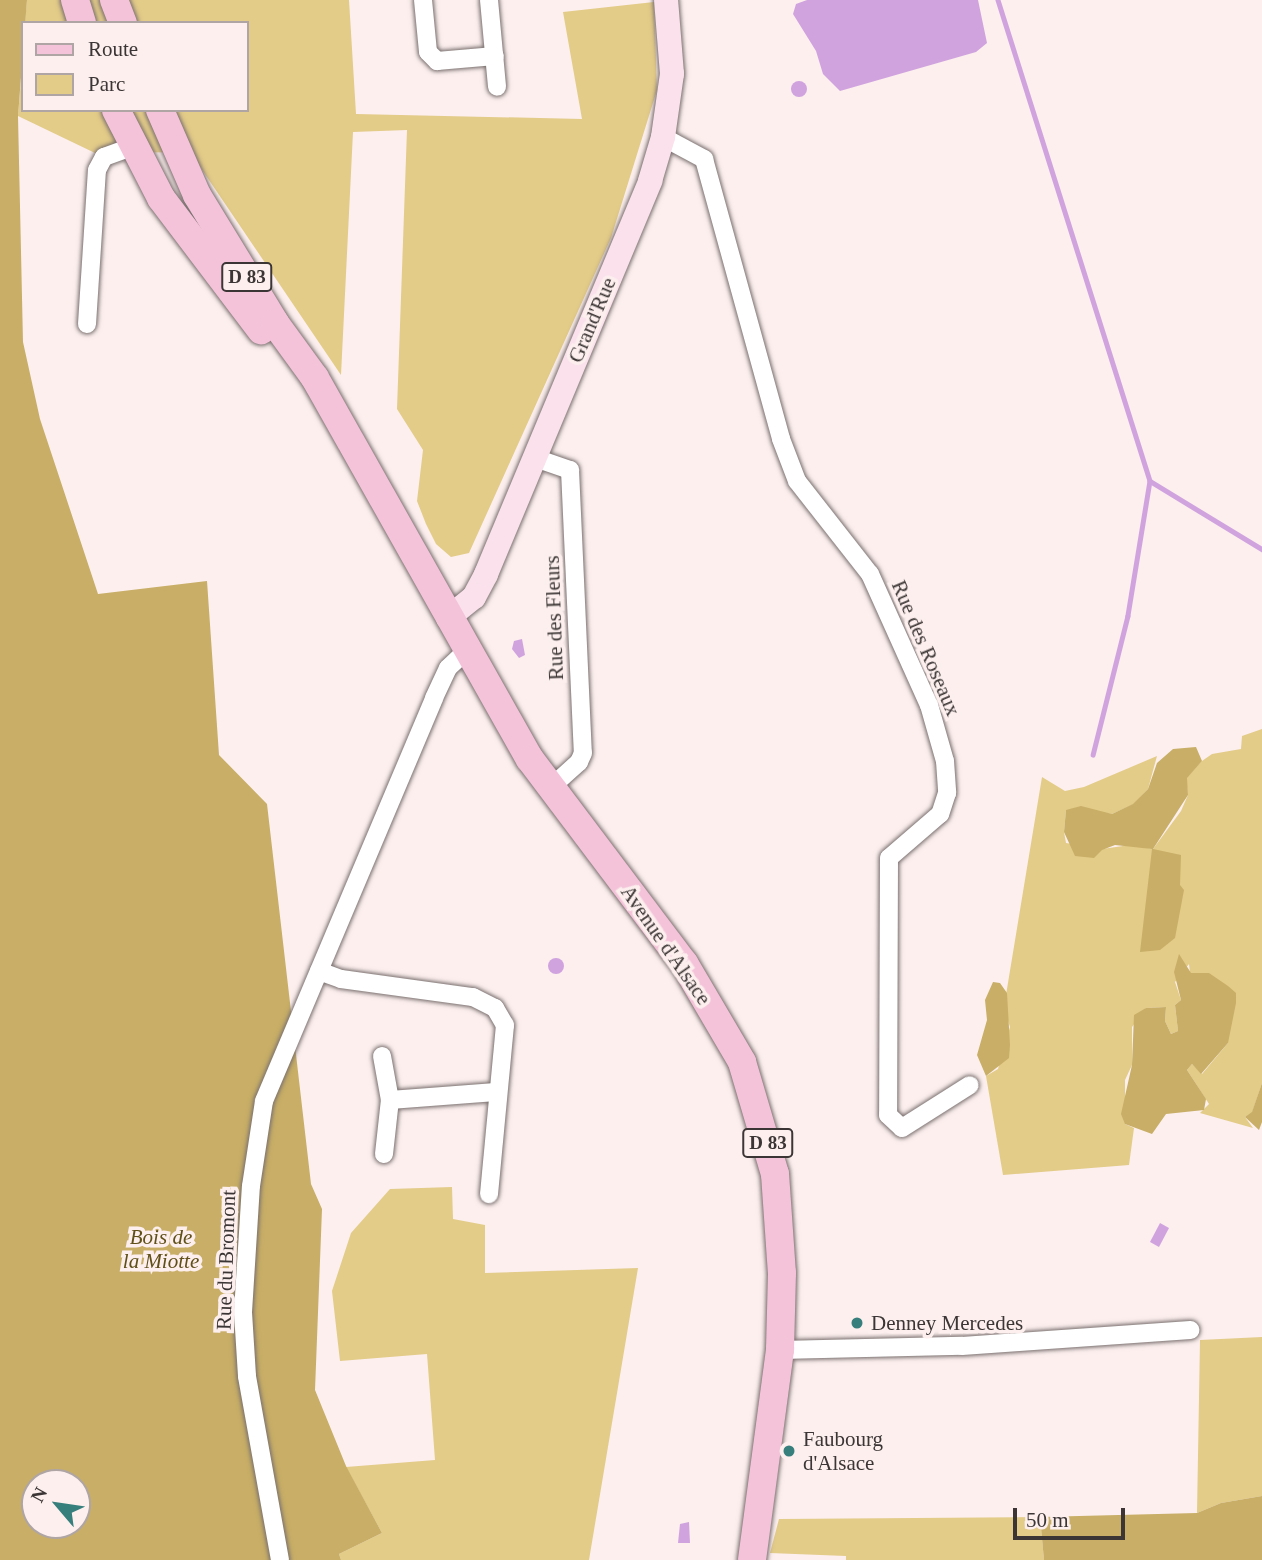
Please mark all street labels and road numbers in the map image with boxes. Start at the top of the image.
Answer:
road number: D 83 [221,262,273,292]
street label: Grand'Rue [563,274,621,366]
street label: Rue des Fleurs [539,555,569,681]
street label: Rue des Roseaux [886,577,966,719]
street label: Avenue d'Alsace [615,880,717,1010]
road number: D 83 [742,1128,794,1158]
street label: Rue du Bromont [211,1190,241,1330]

